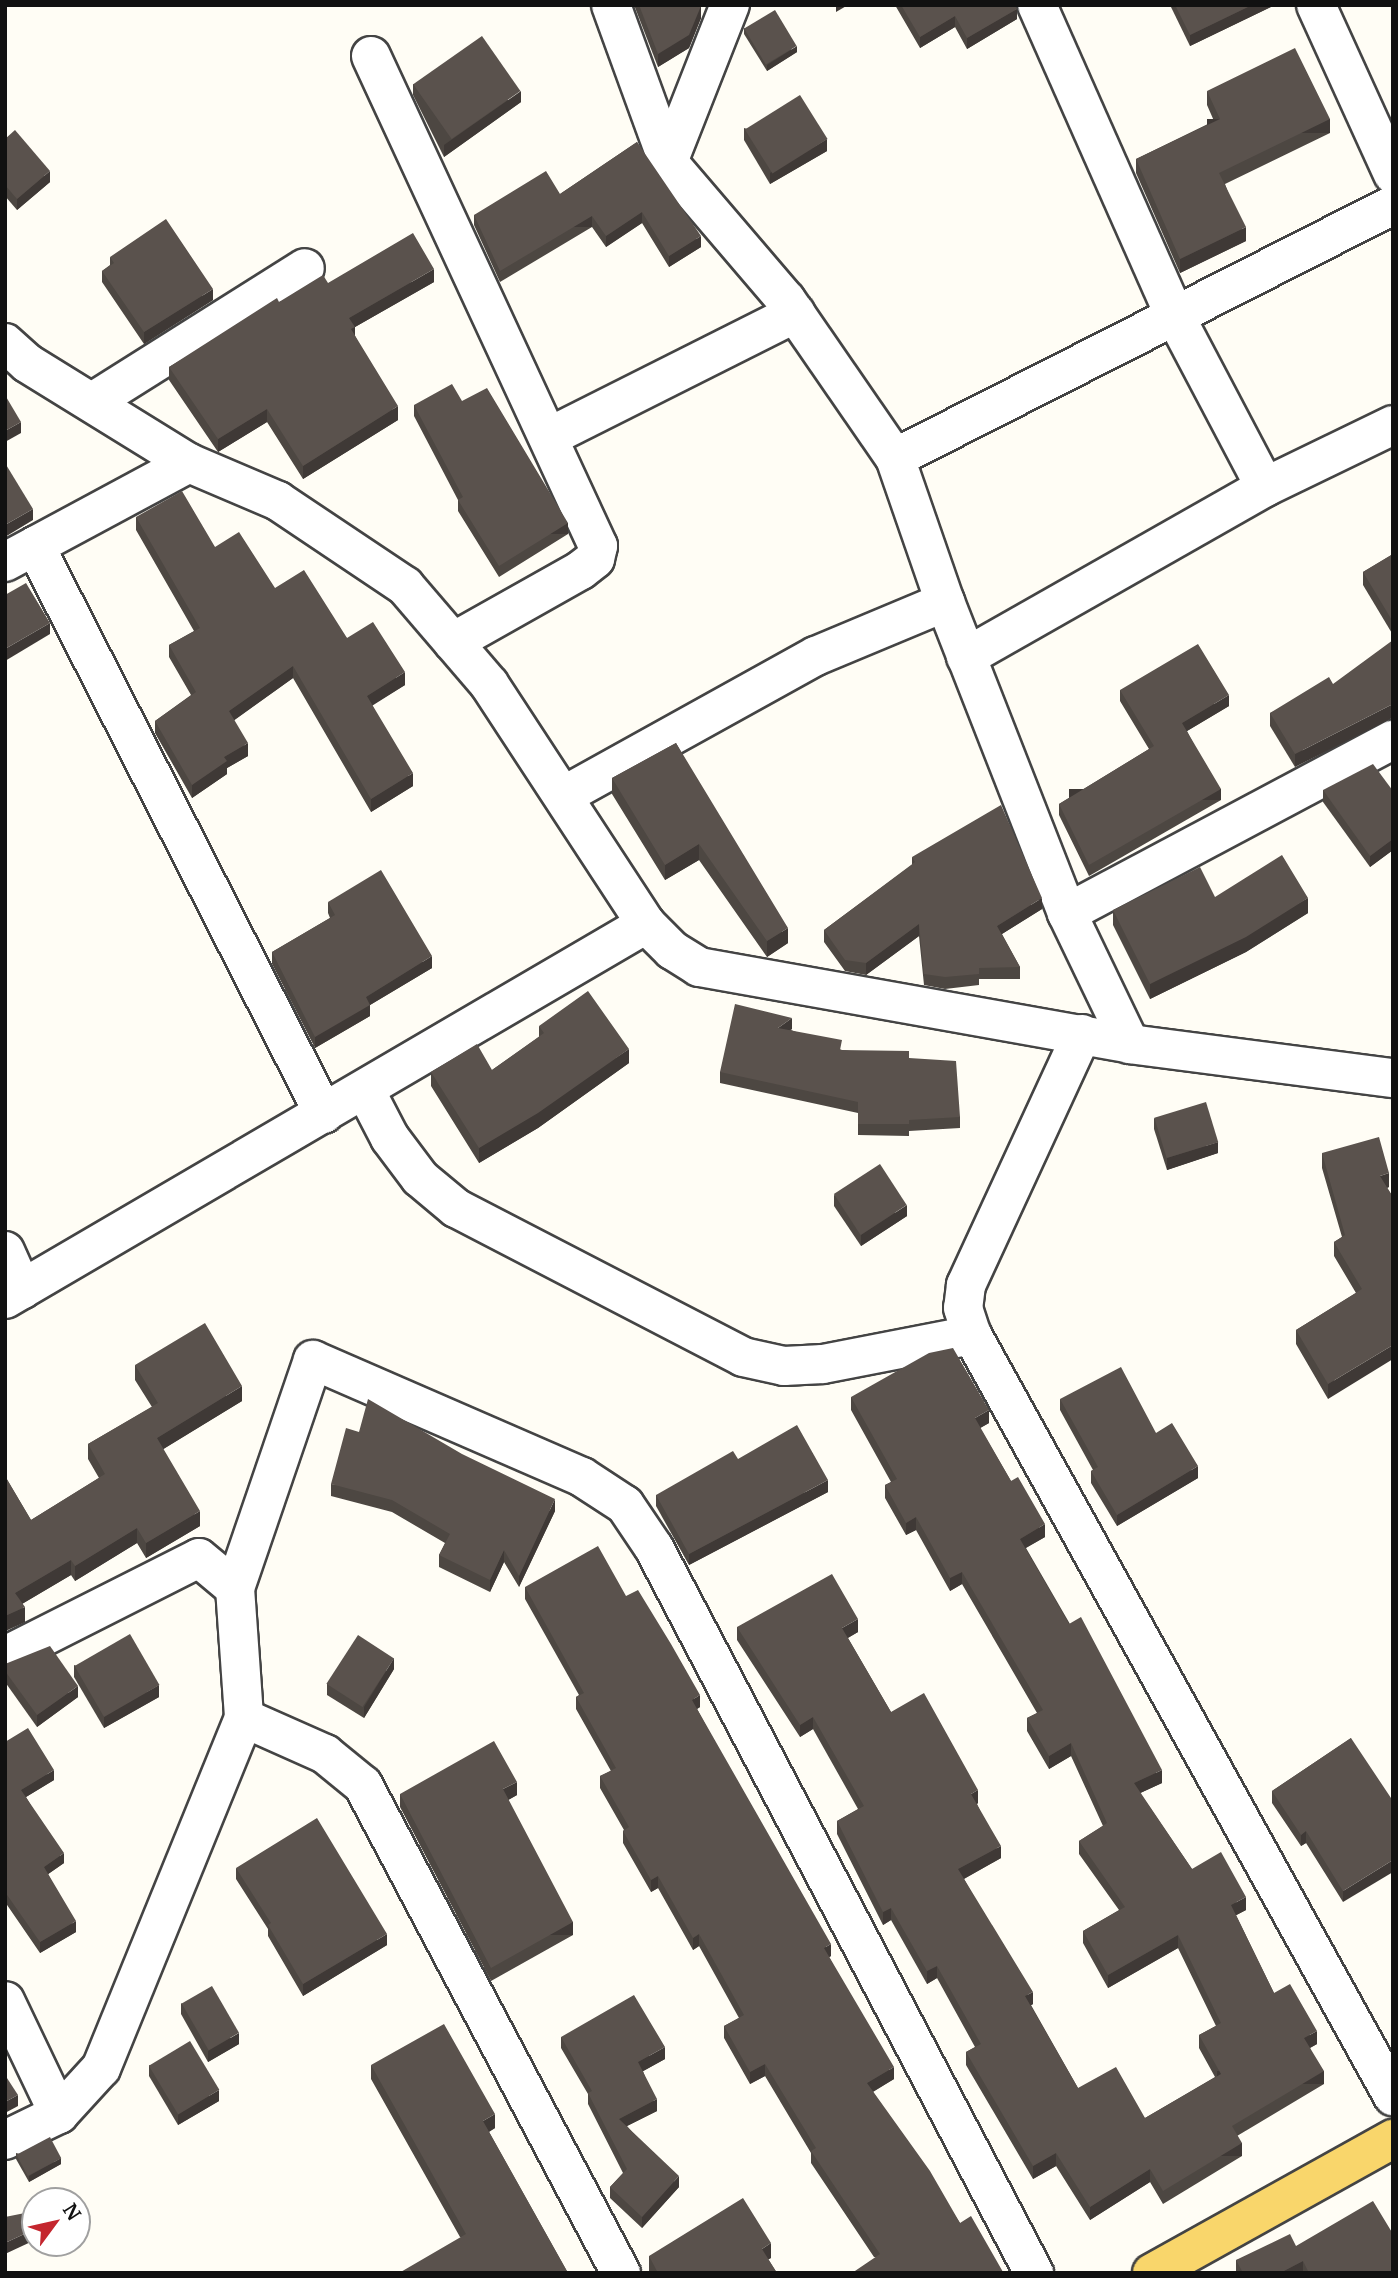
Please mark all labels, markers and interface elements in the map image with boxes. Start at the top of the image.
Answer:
north arrow [21,2187,91,2257]
text: N [58,2199,86,2224]

